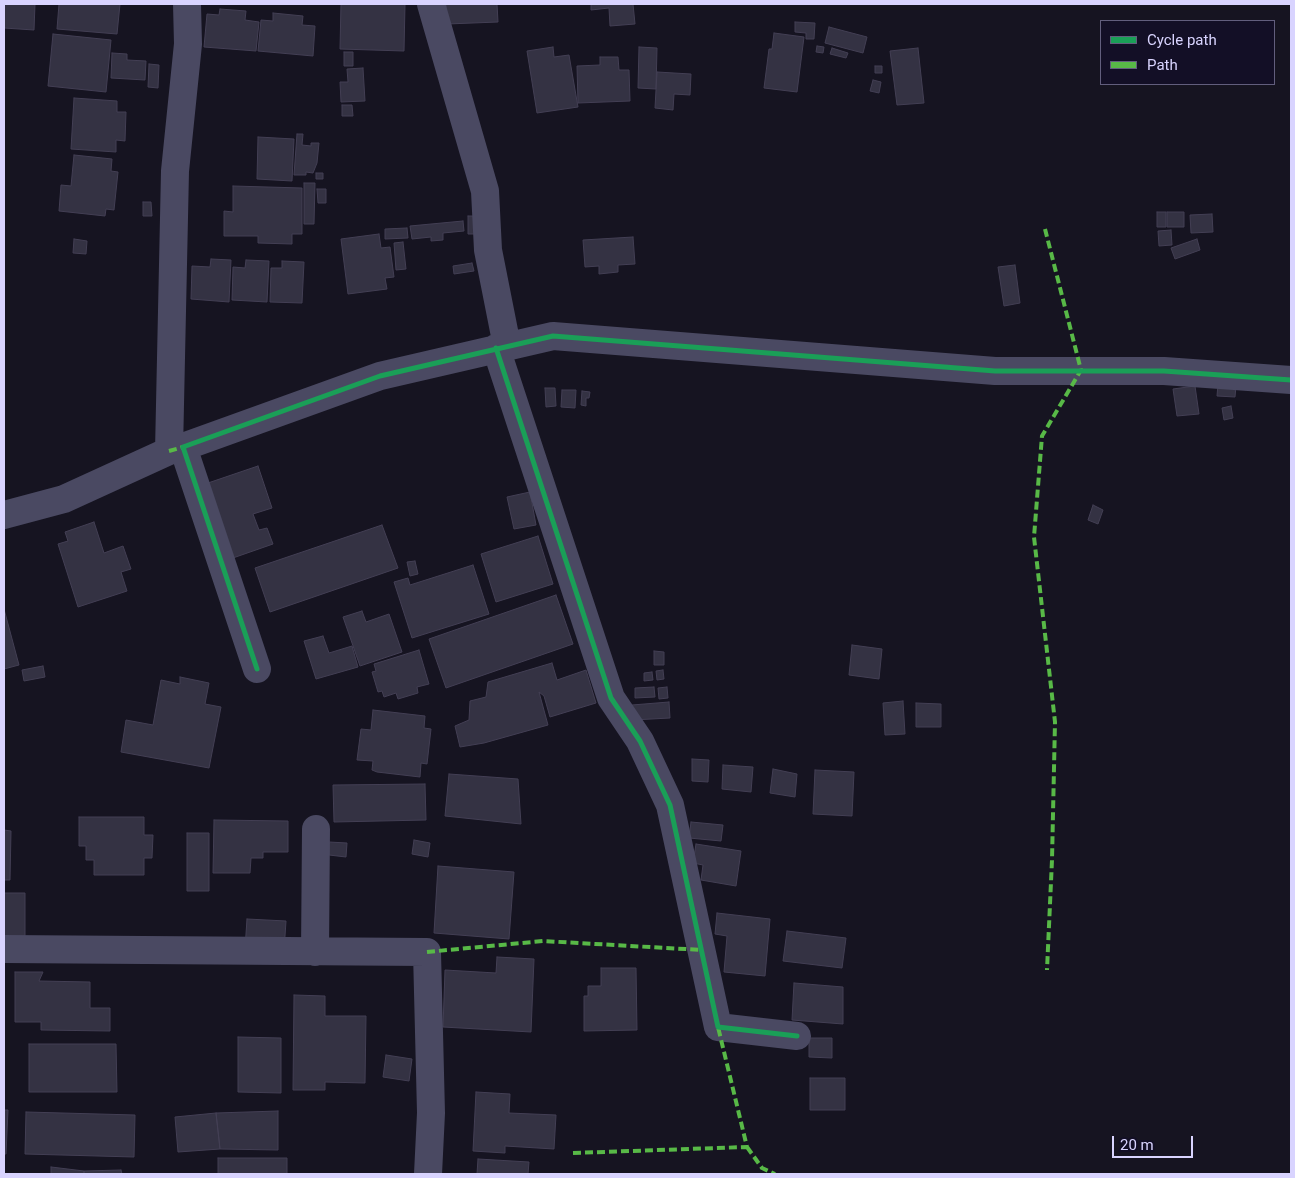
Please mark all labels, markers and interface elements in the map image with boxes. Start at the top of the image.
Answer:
legend [1100,20,1275,85]
text: Cycle path [1147,31,1217,49]
text: Path [1147,56,1178,74]
scale bar [1115,1126,1196,1158]
text: 20 m [1120,1136,1154,1154]

